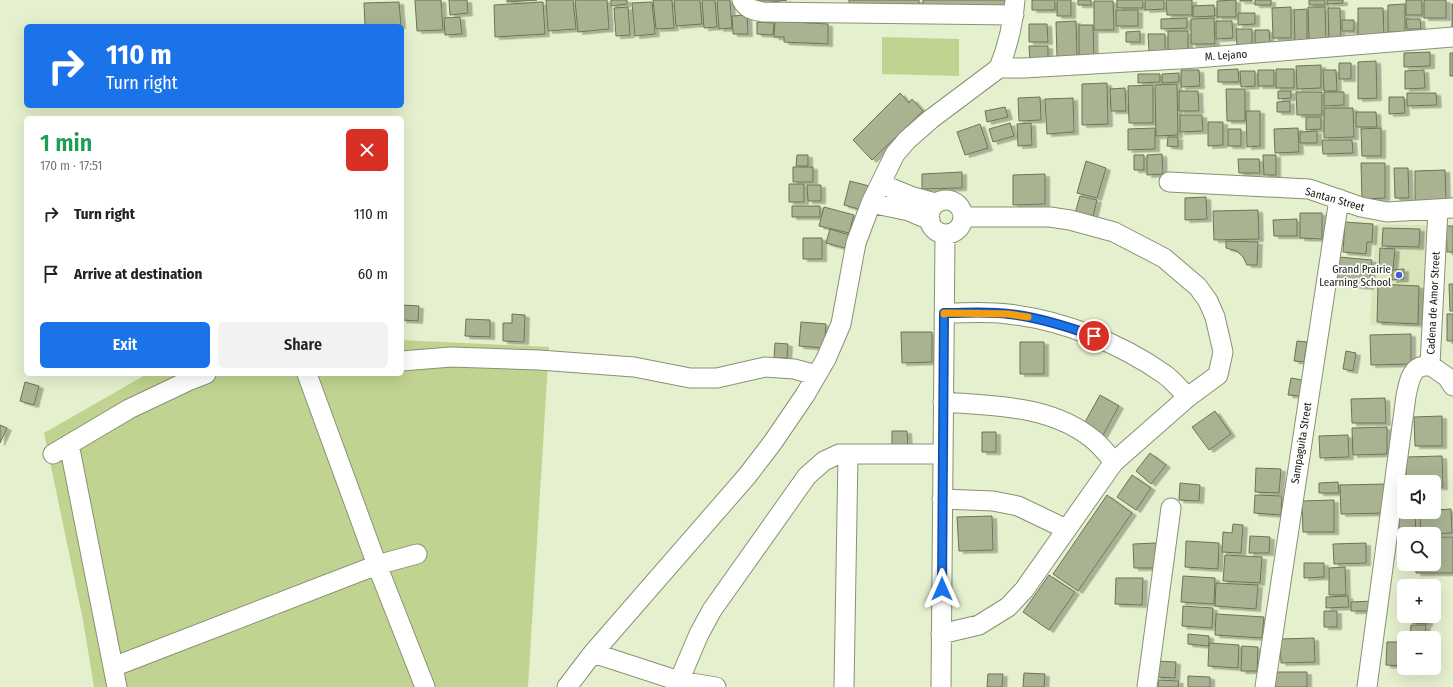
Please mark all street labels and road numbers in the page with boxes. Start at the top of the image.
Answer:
street label: M. Lejano [1204,48,1248,63]
street label: Santan Street [1304,185,1366,214]
street label: Cadena de Amor Street [1424,251,1443,355]
street label: Sampaguita Street [1289,401,1314,485]

